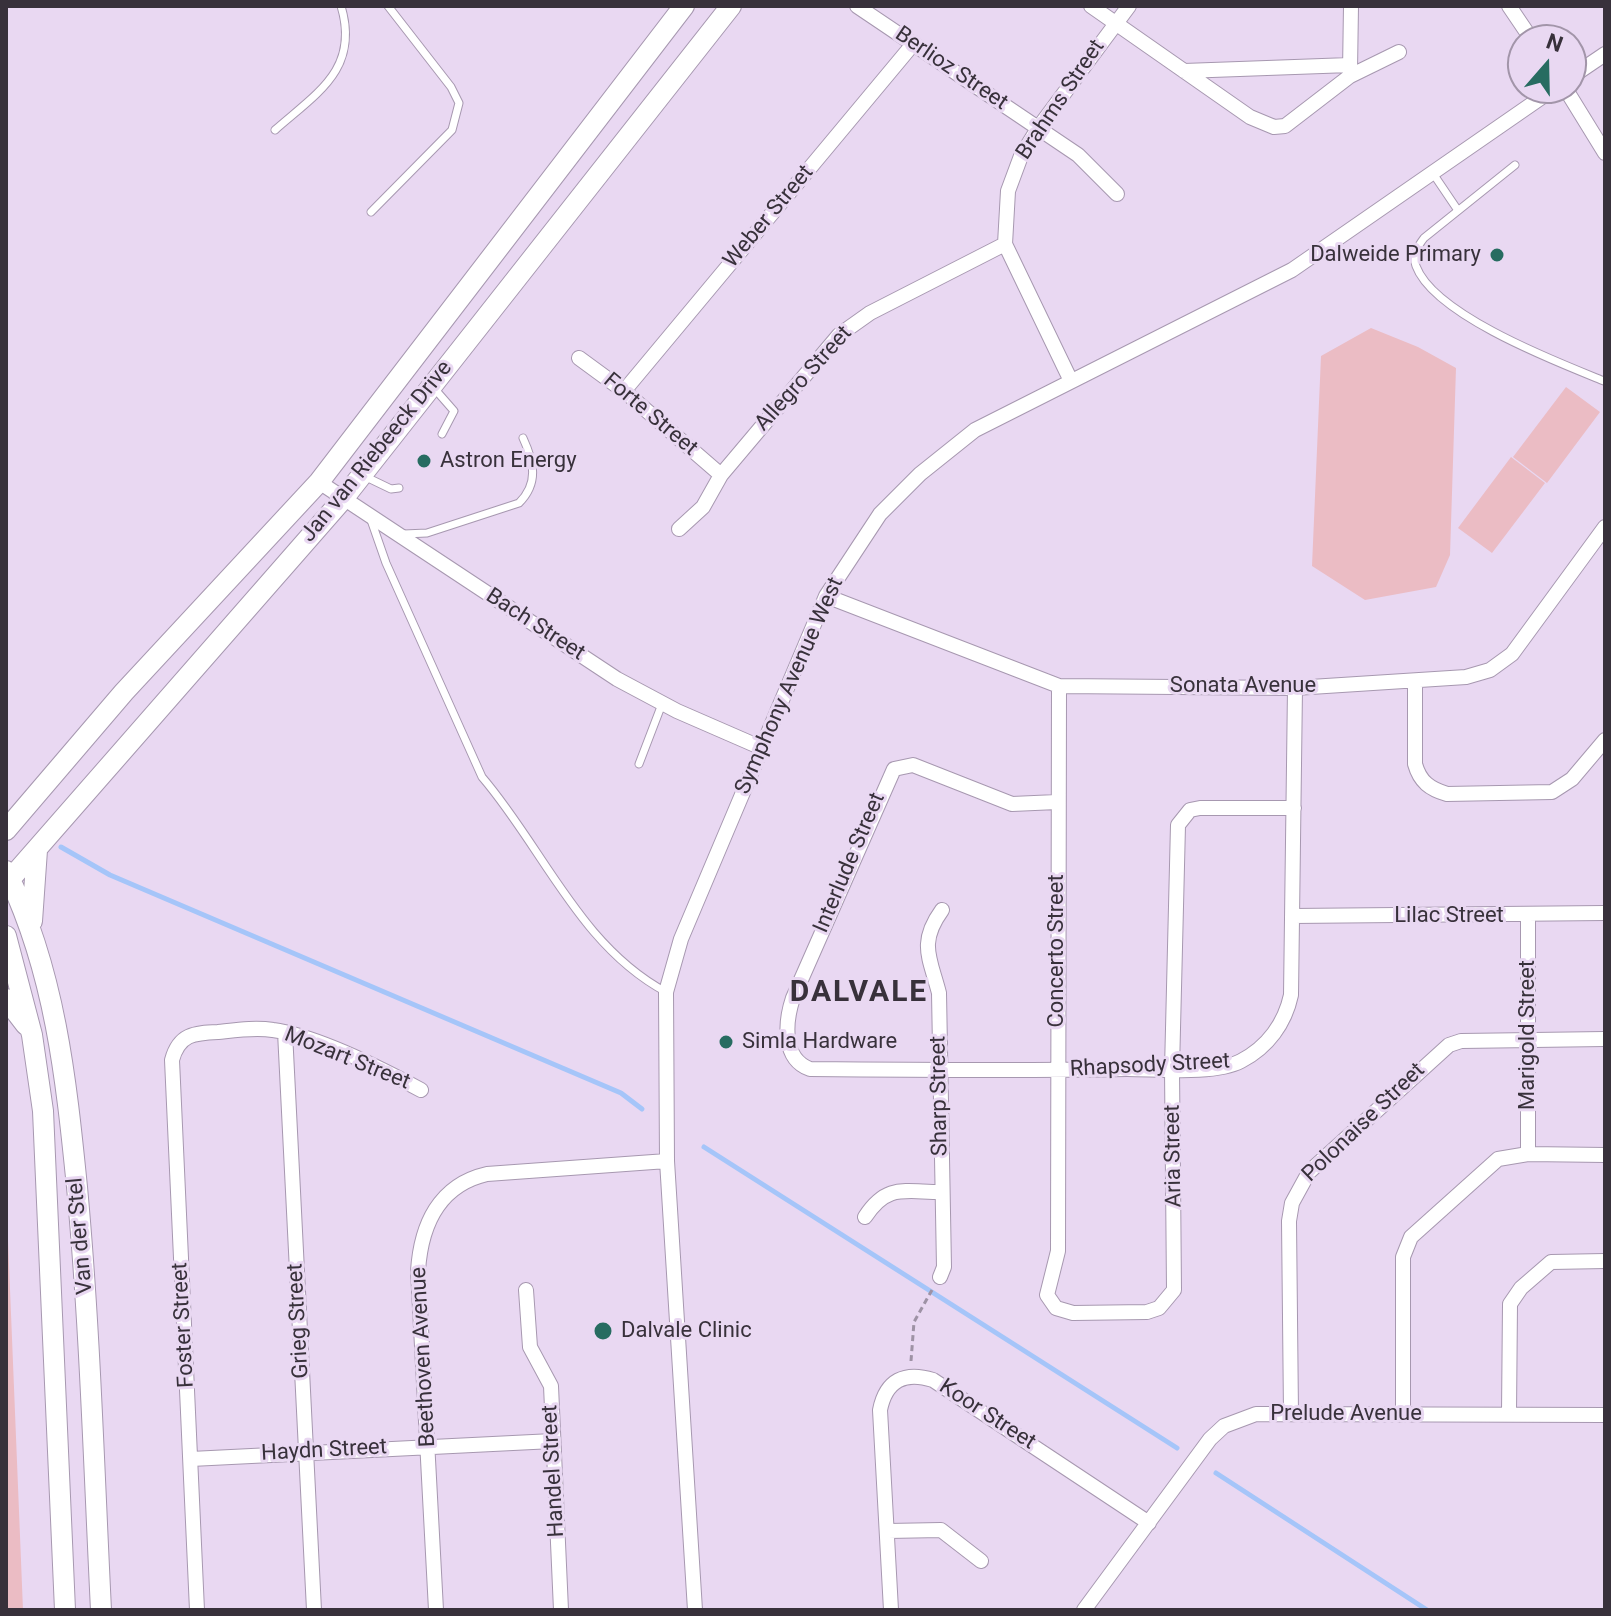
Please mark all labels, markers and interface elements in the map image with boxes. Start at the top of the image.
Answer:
street label: Berlioz Street [890,22,1012,116]
north arrow [1507,24,1587,104]
text: N [1543,28,1566,57]
street label: Brahms Street [1011,35,1111,165]
street label: Weber Street [718,160,820,274]
place label: Dalweide Primary [1310,242,1481,268]
marker: Dalweide Primary [1488,246,1506,264]
street label: Allegro Street [750,321,858,437]
street label: Jan van Riebeeck Drive [296,356,458,548]
street label: Forte Street [598,368,702,462]
place label: Astron Energy [440,448,577,474]
marker: Astron Energy [415,452,433,470]
street label: Symphony Avenue West [730,573,850,799]
street label: Bach Street [481,583,589,667]
street label: Sonata Avenue [1170,673,1316,699]
street label: Interlude Street [809,789,891,937]
street label: Concerto Street [1044,874,1070,1028]
street label: Lilac Street [1394,903,1504,929]
street label: Marigold Street [1515,960,1541,1110]
district label: DALVALE [790,975,928,1011]
street label: Mozart Street [280,1022,414,1096]
place label: Simla Hardware [742,1029,897,1055]
marker: Simla Hardware [717,1033,735,1051]
street label: Sharp Street [926,1036,954,1156]
street label: Rhapsody Street [1069,1049,1231,1083]
street label: Polonaise Street [1297,1058,1431,1188]
street label: Aria Street [1160,1104,1188,1208]
street label: Van der Stel [63,1176,99,1296]
street label: Foster Street [168,1262,200,1388]
street label: Grieg Street [283,1263,315,1379]
street label: Beethoven Avenue [406,1266,442,1448]
place label: Dalvale Clinic [621,1318,752,1344]
marker: Dalvale Clinic [592,1320,614,1342]
street label: Koor Street [934,1374,1040,1456]
street label: Prelude Avenue [1270,1401,1422,1427]
street label: Handel Street [537,1404,571,1538]
street label: Haydn Street [260,1435,388,1467]

